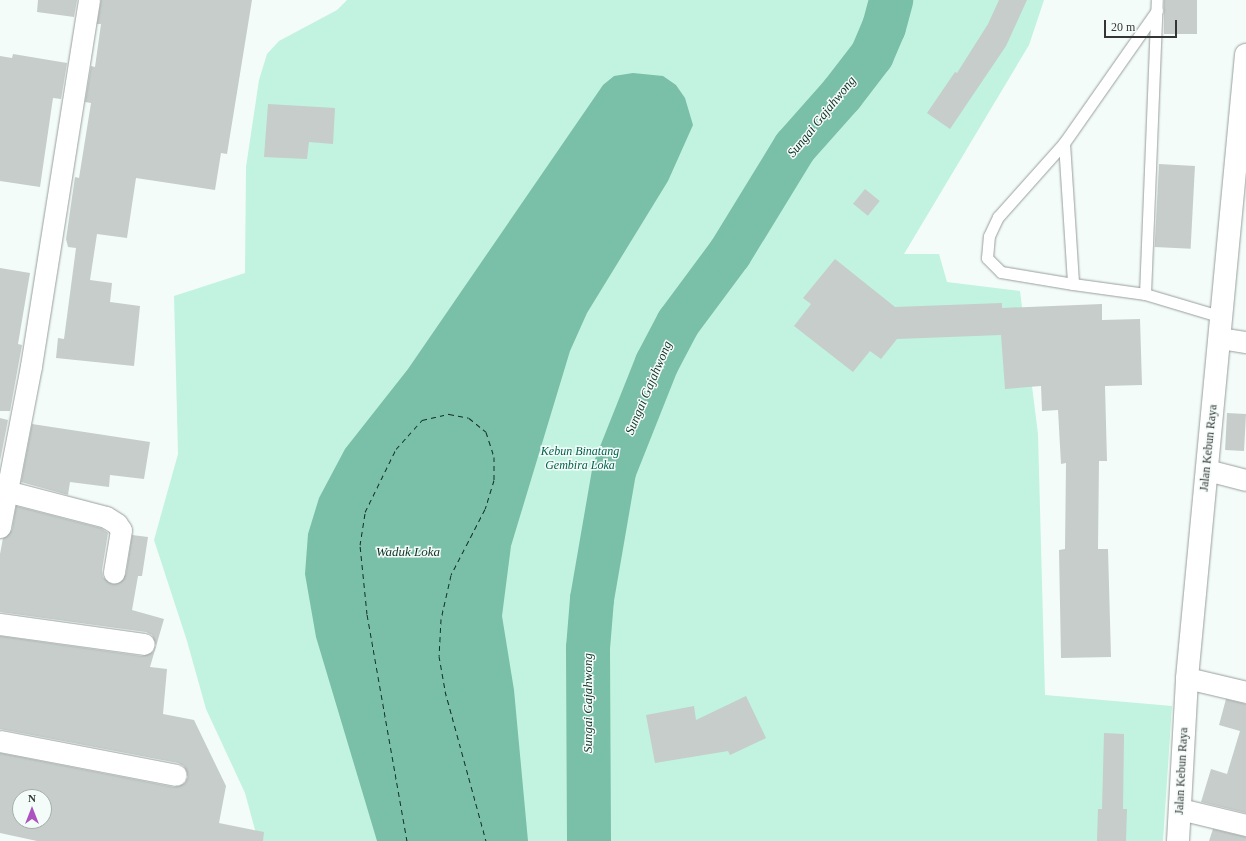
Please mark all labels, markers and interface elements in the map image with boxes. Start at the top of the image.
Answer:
scale bar [1106,12,1179,38]
text: 20 m [1111,20,1135,34]
water label: Sungai Gajahwong [784,73,860,161]
water label: Sungai Gajahwong [622,339,676,437]
street label: Jalan Kebun Raya [1197,404,1221,492]
park label: Kebun Binatang Gembira Loka [541,445,619,473]
water label: Waduk Loka [376,544,440,560]
water label: Sungai Gajahwong [580,653,596,753]
street label: Jalan Kebun Raya [1173,727,1191,815]
north arrow [12,789,52,829]
text: N [28,792,36,804]

